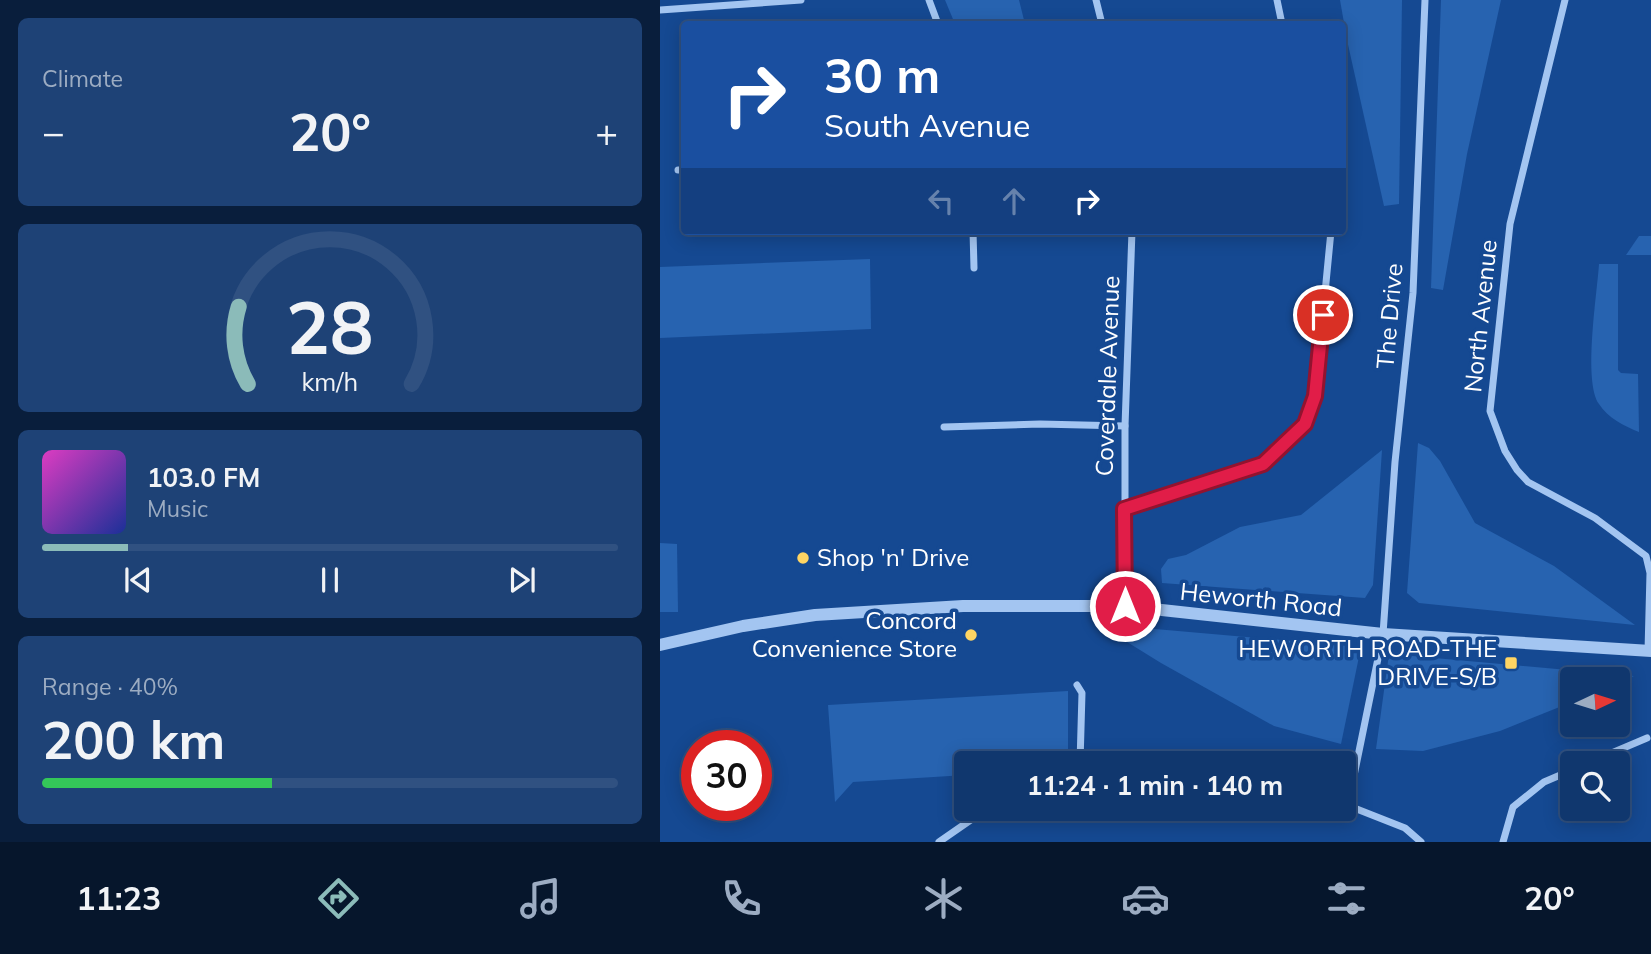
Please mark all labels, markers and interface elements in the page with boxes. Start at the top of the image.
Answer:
text: 30 m [824,44,940,105]
icon: right [709,49,800,140]
text: Climate [42,64,123,93]
text: 20° [289,99,371,164]
text: South Avenue [824,105,1030,145]
text: − [42,108,65,156]
text: + [595,108,618,156]
icon: left [922,182,960,220]
icon: ahead [995,182,1033,220]
icon: right [1068,182,1106,220]
street label: North Avenue [1457,238,1503,394]
street label: The Drive [1369,262,1409,370]
street label: Coverdale Avenue [1089,275,1125,477]
text: 28 [286,281,374,372]
pin [1293,285,1353,345]
icon: arrive [1304,296,1342,334]
text: km/h [302,366,358,397]
text: 103.0 FM [147,461,260,494]
text: Music [147,494,208,523]
place label: Shop 'n' Drive [817,542,969,572]
marker: Shop 'n' Drive [795,550,811,566]
icon: previous [119,561,157,599]
icon: pause [311,561,349,599]
icon: next [503,561,541,599]
position arrow [1088,569,1162,643]
street label: Heworth Road [1179,576,1344,622]
place label: Concord Convenience Store [752,605,957,663]
marker: Concord Convenience Store [963,627,979,643]
place label: HEWORTH ROAD-THE DRIVE-S/B [1238,633,1497,691]
marker: HEWORTH ROAD-THE DRIVE-S/B [1503,655,1519,671]
north arrow [1560,667,1630,737]
map controls [1560,667,1630,821]
text: Range · 40% [42,672,178,701]
text: 200 km [42,707,225,772]
speed limit sign: 30 [681,730,772,821]
button: search [1560,751,1630,821]
text: 11:24 · 1 min · 140 m [1027,769,1283,802]
icon: directions [314,874,363,923]
icon: music [516,874,565,923]
icon: phone [717,874,766,923]
icon: climate [919,874,968,923]
icon: car [1121,874,1170,923]
icon: filters [1322,874,1371,923]
text: 11:23 [76,878,161,918]
text: 20° [1524,878,1575,918]

